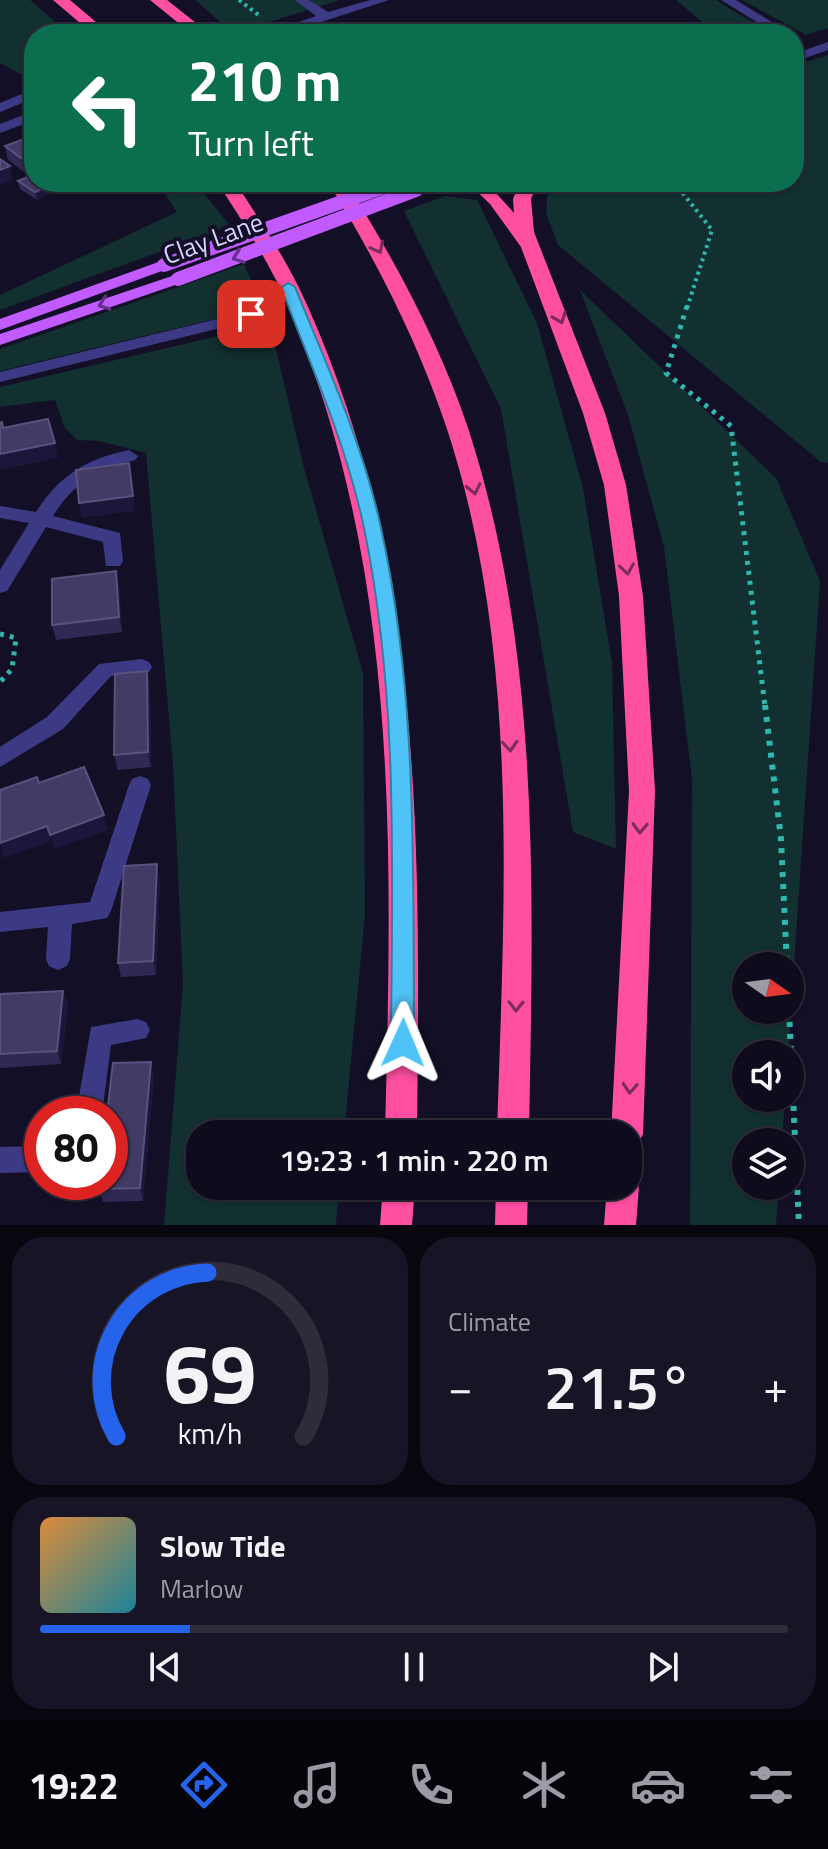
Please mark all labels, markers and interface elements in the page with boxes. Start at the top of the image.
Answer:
text: 210 m [188,38,341,123]
icon: left [56,56,160,160]
text: Turn left [188,115,314,170]
street label: Clay Lane [158,202,268,274]
one-way arrow [369,240,384,255]
one-way arrow [232,247,246,264]
pin [217,280,285,348]
icon: arrive [229,292,273,336]
one-way arrow [97,295,111,311]
one-way arrow [550,310,567,324]
one-way arrow [465,482,482,495]
one-way arrow [618,562,635,576]
one-way arrow [501,740,518,753]
one-way arrow [632,822,649,835]
north arrow [732,952,804,1024]
map controls [732,952,804,1200]
one-way arrow [507,1000,525,1013]
position arrow [361,1001,445,1085]
button: sound [732,1040,804,1112]
one-way arrow [622,1082,639,1095]
speed limit sign: 80 [24,1096,128,1200]
button: layers [732,1128,804,1200]
text: 19:23 · 1 min · 220 m [279,1137,549,1183]
text: Climate [448,1302,531,1341]
text: 69 [163,1309,257,1435]
text: 21.5° [544,1341,692,1432]
text: − [448,1353,473,1420]
text: + [763,1353,788,1420]
text: km/h [178,1412,242,1455]
text: Slow Tide [160,1523,285,1569]
text: Marlow [160,1569,243,1608]
icon: previous [143,1645,187,1689]
icon: pause [392,1645,436,1689]
icon: next [641,1645,685,1689]
icon: directions [176,1757,232,1813]
icon: music [289,1757,345,1813]
icon: phone [403,1757,459,1813]
icon: climate [516,1757,572,1813]
icon: car [630,1757,686,1813]
icon: filters [743,1757,799,1813]
text: 19:22 [29,1758,119,1813]

